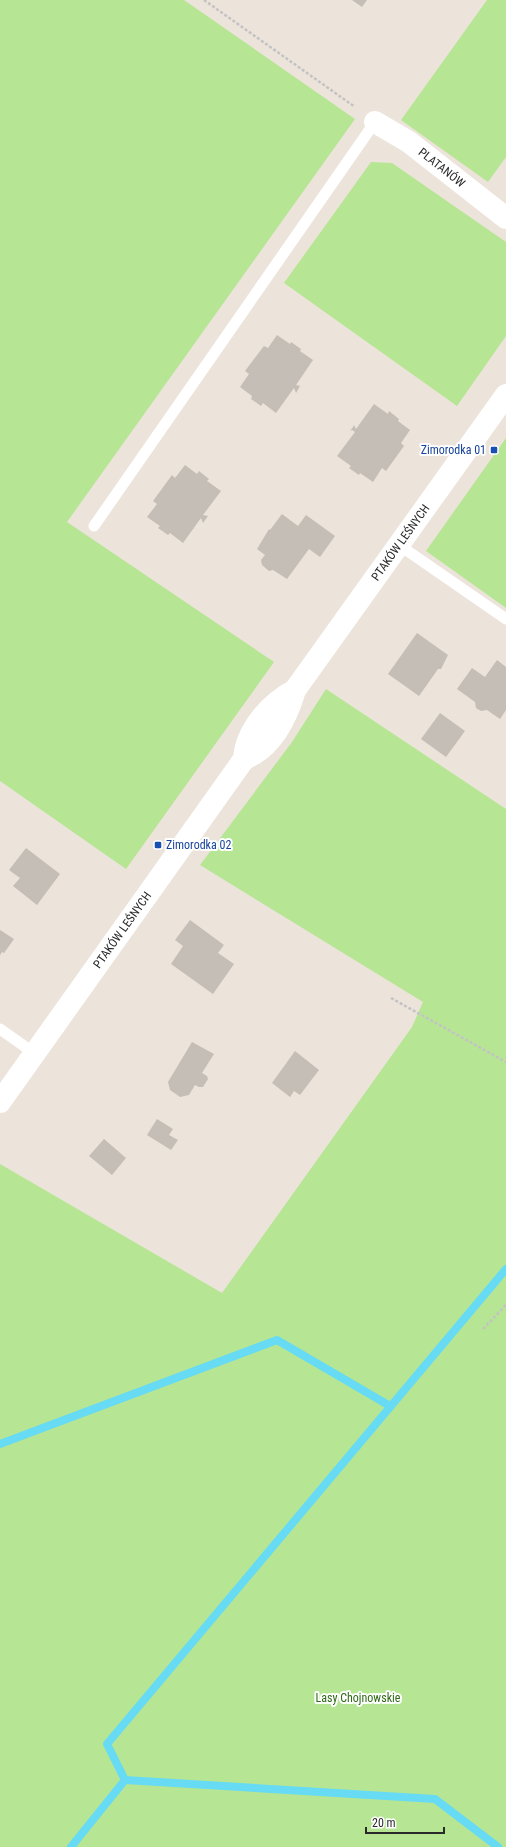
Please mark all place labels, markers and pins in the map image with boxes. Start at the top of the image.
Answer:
place label: Zimorodka 01 [421,443,486,457]
marker: Zimorodka 01 [489,445,499,455]
place label: Zimorodka 02 [166,838,231,852]
marker: Zimorodka 02 [153,840,163,850]

